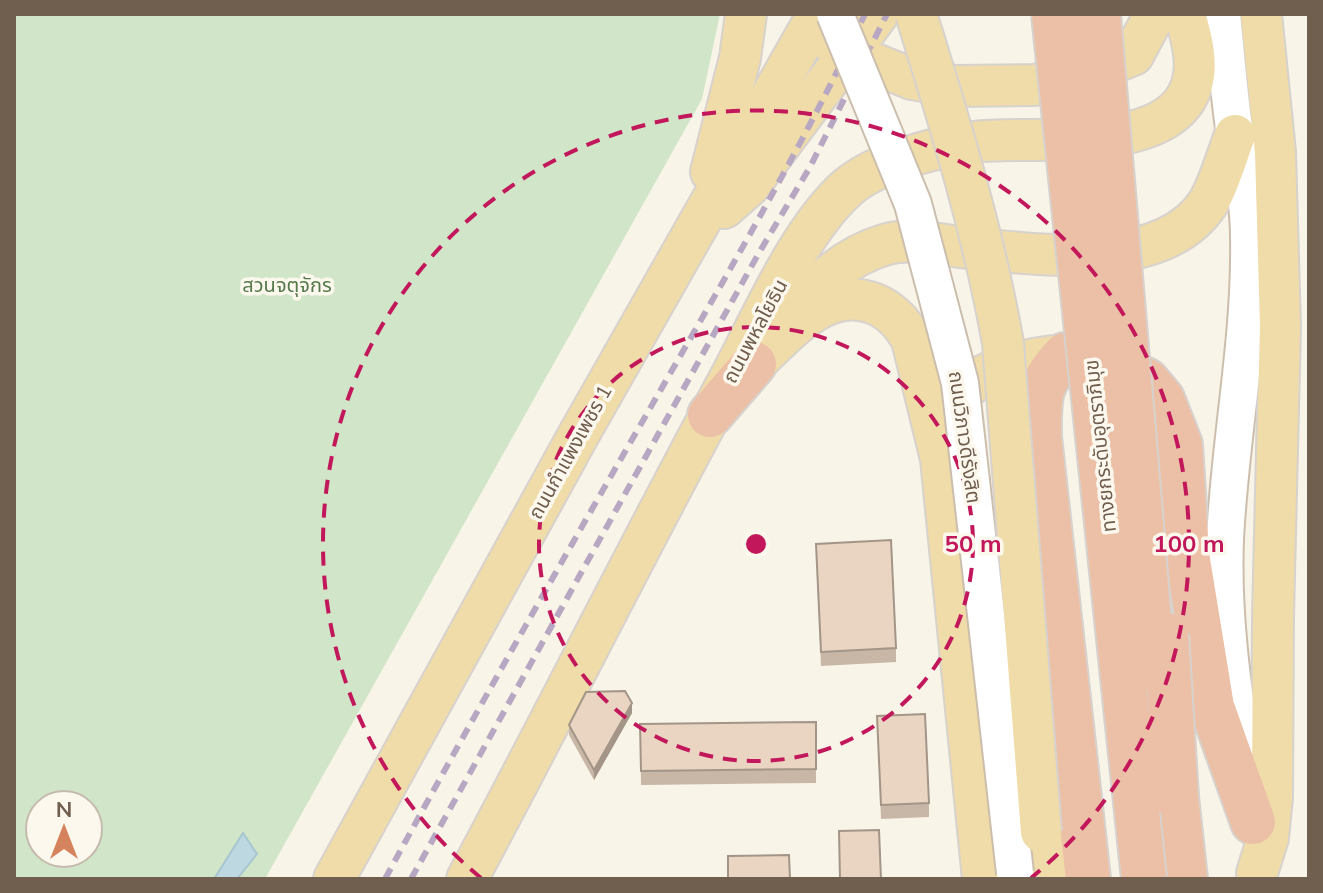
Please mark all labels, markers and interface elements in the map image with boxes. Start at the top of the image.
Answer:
park label: สวนจตุจักร [242,272,332,297]
street label: ถนนพหลโยธิน [717,274,792,387]
street label: ทางยกระดับอุตราภิมุข [1078,359,1121,533]
street label: ถนนวิภาวดีรังสิต [944,369,987,505]
street label: ถนนกำแพงเพชร 1 [522,380,617,523]
text: 50 m [945,528,1001,558]
text: 100 m [1153,528,1225,558]
centre of rings [742,530,770,558]
north arrow [24,789,104,869]
text: N [56,795,72,823]

